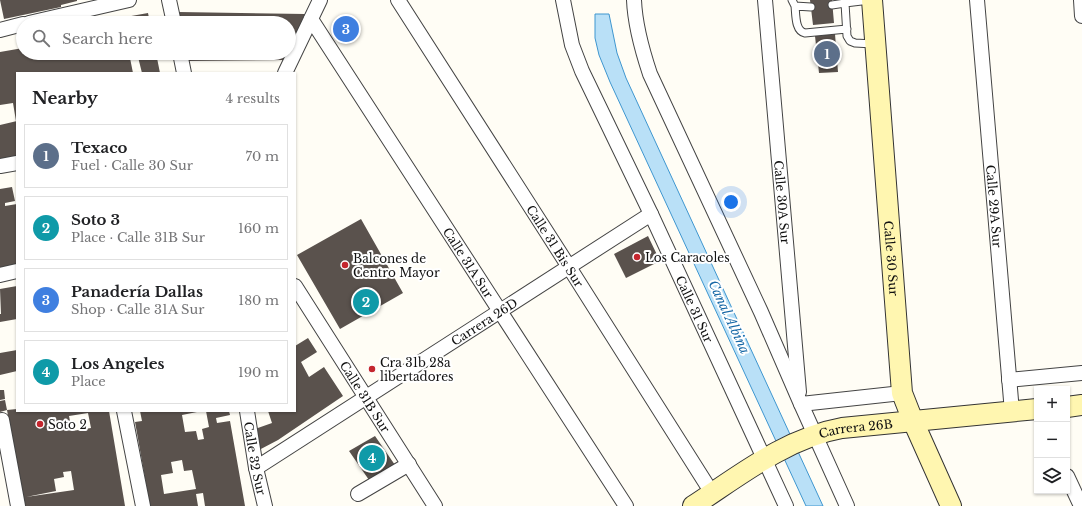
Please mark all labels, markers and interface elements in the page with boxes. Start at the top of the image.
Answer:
pin: 3 [333,14,359,44]
search box [16,16,296,60]
icon: search [30,27,52,49]
text: Search here [62,29,153,48]
pin: 1 [814,39,840,69]
text: Nearby [32,88,98,109]
text: 4 results [226,90,280,107]
text: Texaco [71,138,128,157]
text: 1 [43,148,49,165]
text: 70 m [246,148,279,165]
text: Fuel · Calle 30 Sur [71,157,193,174]
street label: Calle 30A Sur [771,160,794,245]
street label: Calle 29A Sur [984,164,1006,249]
your location [721,192,741,212]
street label: Calle 31 Bis Sur [524,202,587,290]
text: Soto 3 [71,210,120,229]
text: 2 [42,220,50,237]
text: 160 m [238,220,279,237]
street label: Calle 30 Sur [881,220,902,297]
street label: Calle 31A Sur [440,224,497,301]
text: Place · Calle 31B Sur [71,229,205,246]
place label: Los Caracoles [645,250,730,265]
place label: Balcones de Centro Mayor [353,251,440,280]
marker: Los Caracoles [632,252,642,262]
marker: Balcones de Centro Mayor [340,260,350,270]
street label: Calle 31 Sur [673,273,717,345]
water label: Canal Albina [705,277,753,357]
text: Panadería Dallas [71,282,203,301]
pin: 2 [353,287,379,317]
text: 3 [42,292,50,309]
text: 180 m [238,292,279,309]
street label: Carrera 26D [448,295,520,348]
text: Shop · Calle 31A Sur [71,301,204,318]
text: Los Angeles [71,354,165,373]
place label: Cra 31b 28a libertadores [380,355,454,384]
street label: Calle 31B Sur [337,358,394,435]
text: 4 [42,364,50,381]
text: 190 m [238,364,279,381]
marker: Cra 31b 28a libertadores [367,364,377,374]
text: Place [71,373,106,390]
map controls [1034,386,1070,494]
button: + [1034,386,1070,422]
street label: Carrera 26B [817,416,893,441]
place label: Soto 2 [48,417,87,432]
marker: Soto 2 [35,419,45,429]
street label: Calle 32 Sur [241,421,270,497]
button: − [1034,422,1070,458]
pin: 4 [359,443,385,473]
button: layers [1034,458,1070,494]

